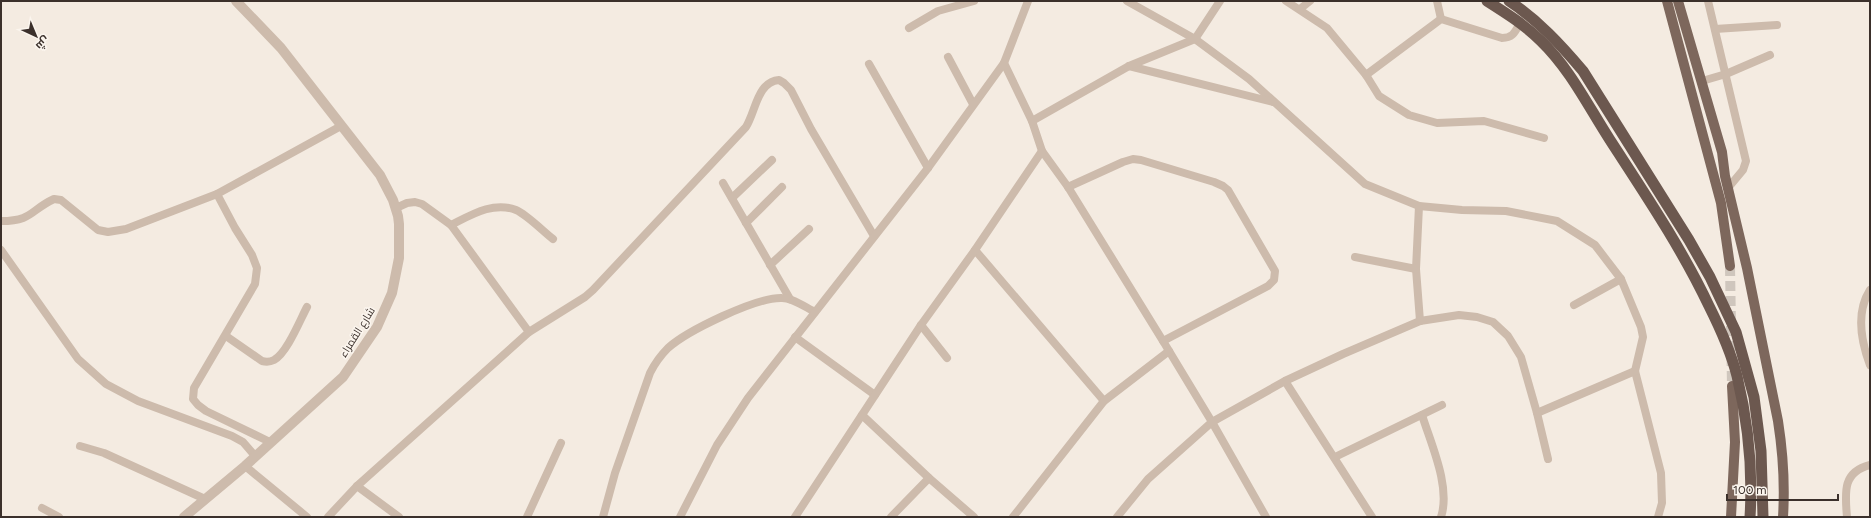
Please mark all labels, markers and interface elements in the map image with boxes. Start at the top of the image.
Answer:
north arrow [16,16,56,56]
text: ش [33,33,52,52]
street label: شارع القمراء [337,305,379,360]
scale bar [1727,476,1838,502]
text: 100 m [1733,483,1767,497]

